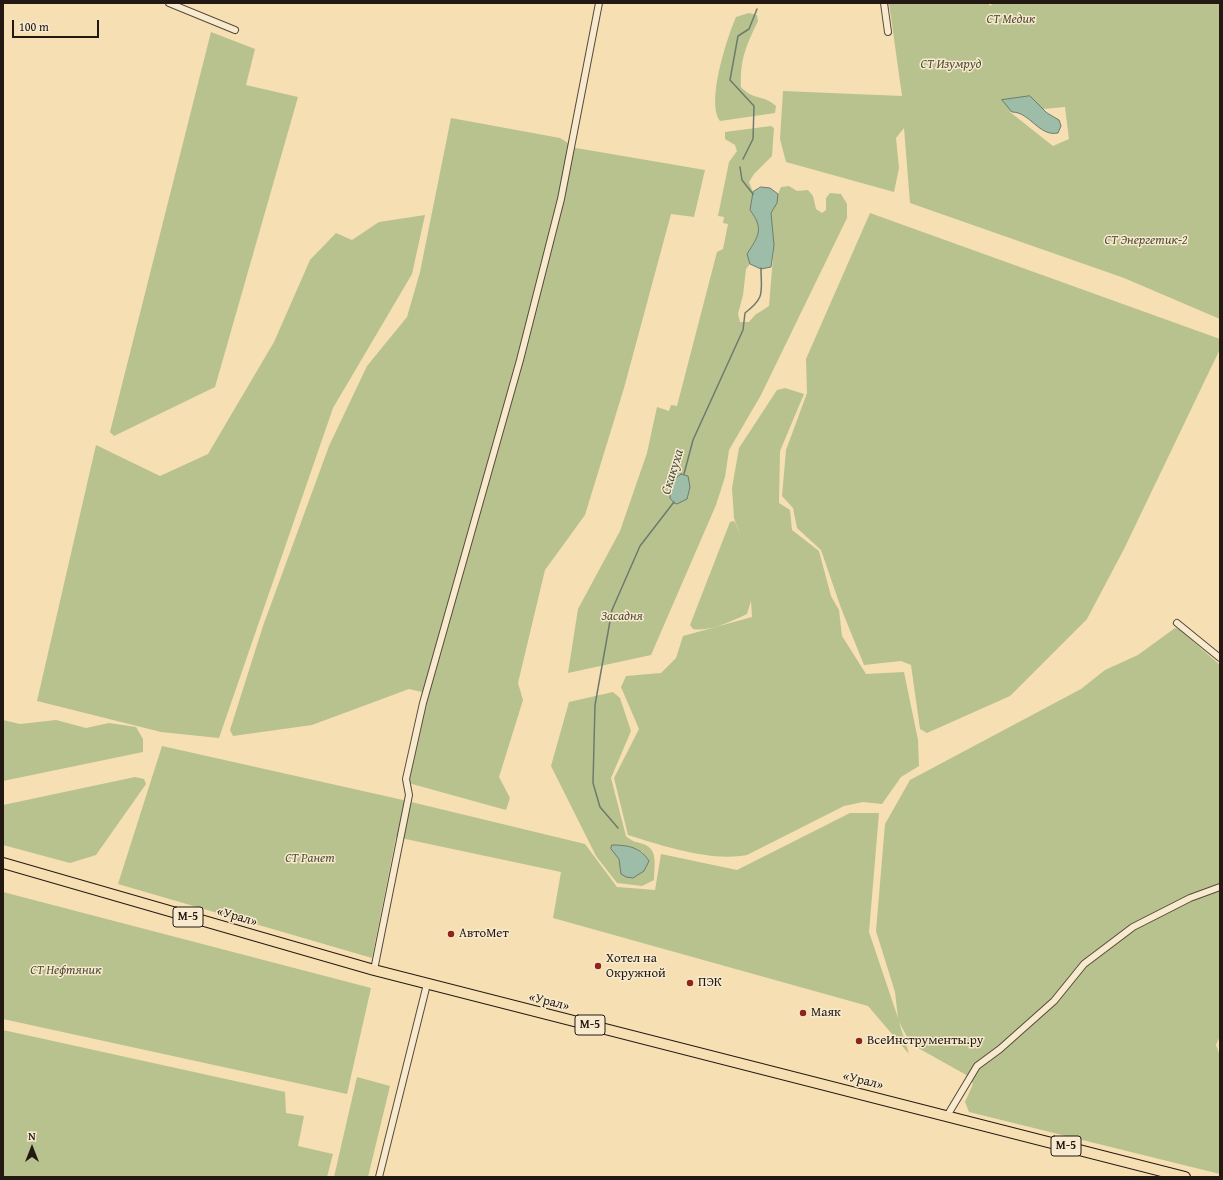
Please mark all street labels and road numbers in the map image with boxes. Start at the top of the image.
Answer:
street label: «Урал» [215,904,259,930]
road number: М-5 [173,907,203,927]
street label: «Урал» [527,989,571,1015]
road number: М-5 [575,1015,605,1035]
street label: «Урал» [841,1068,885,1094]
road number: М-5 [1051,1136,1081,1156]

